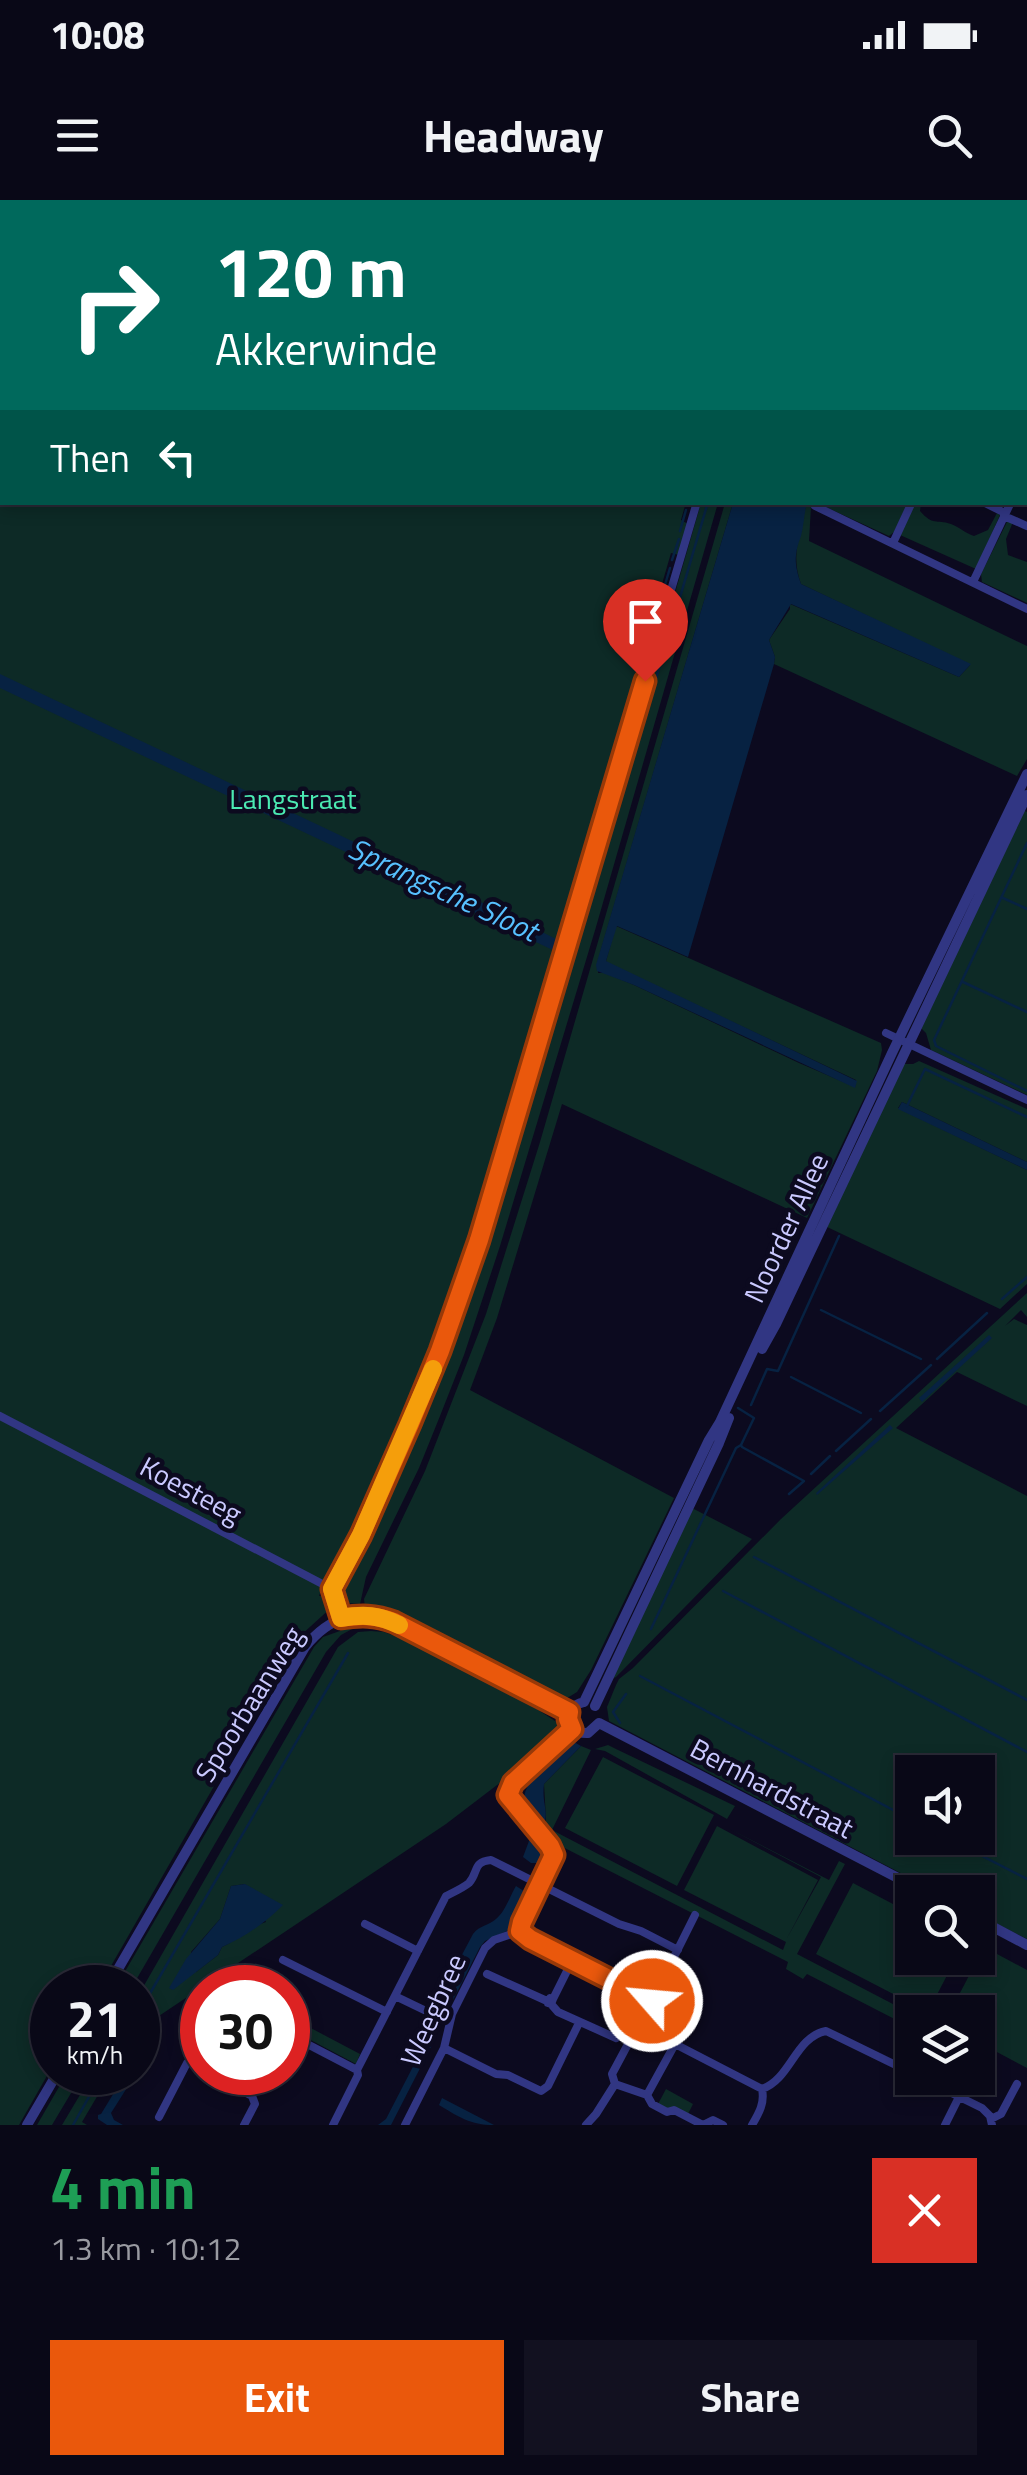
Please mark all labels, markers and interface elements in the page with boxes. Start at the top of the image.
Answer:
text: 10:08 [50,6,145,64]
text: Headway [423,101,604,169]
icon: menu [50,108,105,163]
icon: search [922,108,977,163]
text: 120 m [215,218,407,324]
icon: right [50,240,180,370]
text: Akkerwinde [215,314,437,382]
text: Then [50,429,130,487]
icon: left [150,430,205,485]
pin [603,579,688,682]
icon: arrive [618,594,673,649]
park label: Langstraat [229,777,357,820]
water label: Sprangsche Sloot [341,825,549,954]
street label: Noorder Allee [732,1146,839,1310]
street label: Koesteeg [133,1445,250,1534]
street label: Spoorbaanweg [184,1617,314,1790]
street label: Bernhardstraat [683,1726,862,1849]
map controls [895,1755,995,2095]
button: sound [895,1755,995,1855]
button: search [895,1875,995,1975]
street label: Weegbree [389,1947,476,2073]
position arrow [600,1949,704,2053]
speed limit sign: 30 [180,1965,310,2095]
text: 21 [67,1980,123,2056]
button: layers [895,1995,995,2095]
text: km/h [67,2036,123,2074]
text: 4 min [50,2141,196,2232]
button: close [872,2158,977,2263]
text: 1.3 km · 10:12 [50,2224,242,2272]
button: Exit [50,2340,504,2455]
button: Share [524,2340,977,2455]

